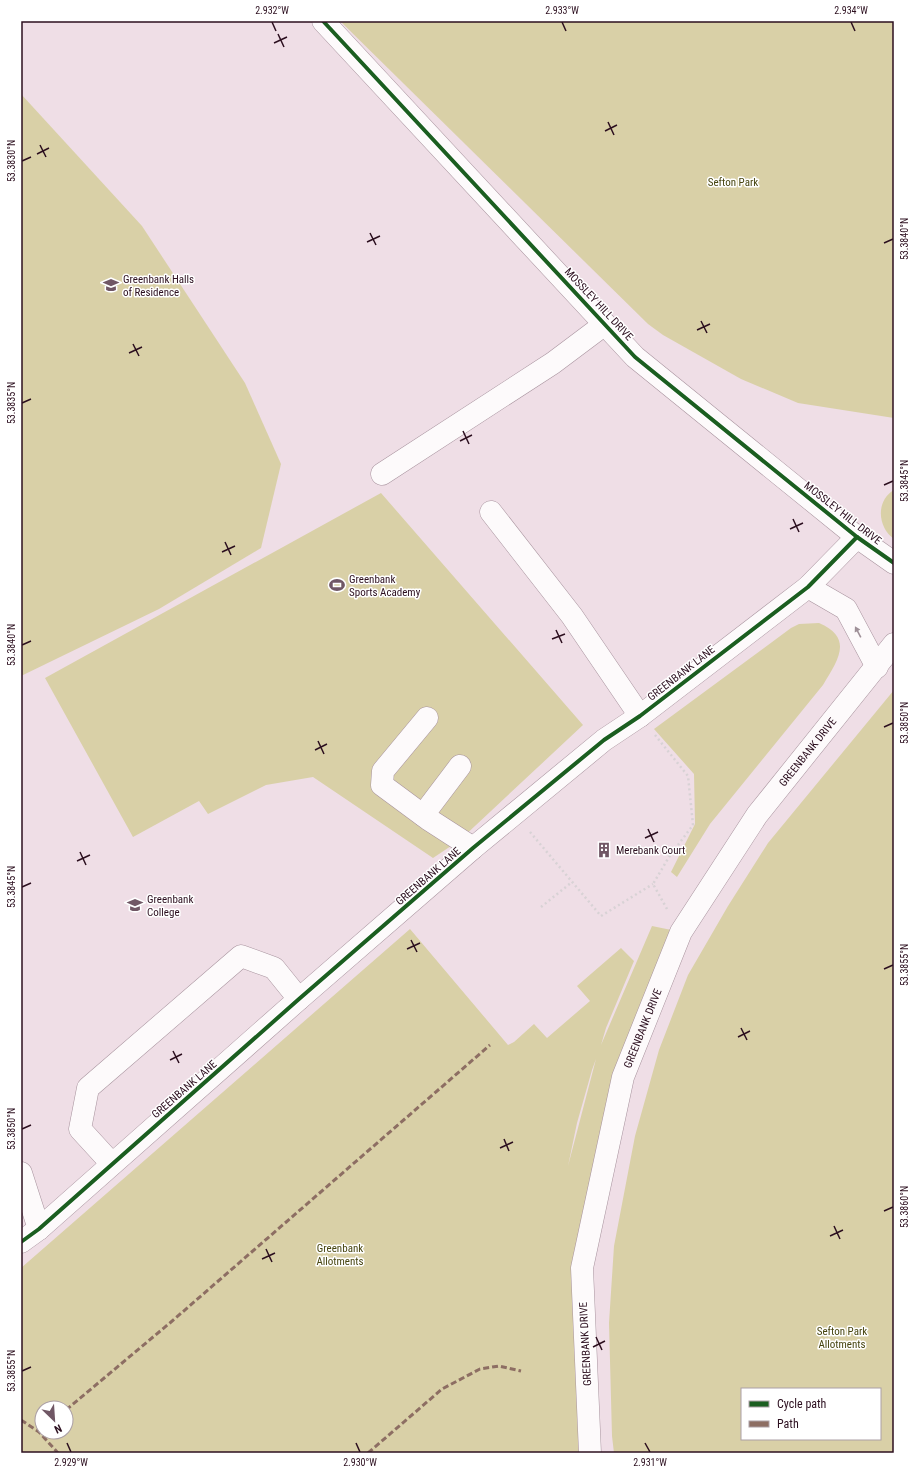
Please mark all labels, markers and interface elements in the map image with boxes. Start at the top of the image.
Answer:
text: 2.932°W [255,5,289,16]
text: 2.933°W [545,5,579,16]
text: 2.934°W [834,5,868,16]
text: 53.3830°N [6,140,17,182]
park label: Sefton Park [708,176,758,189]
text: 53.3840°N [899,218,910,260]
street label: MOSSLEY HILL DRIVE [562,265,636,344]
place label: Greenbank Halls of Residence [123,273,194,299]
school or university icon: Greenbank Halls of Residence [102,276,120,294]
text: 53.3835°N [6,382,17,424]
text: 53.3845°N [899,460,910,502]
street label: MOSSLEY HILL DRIVE [801,479,884,548]
place label: Greenbank Sports Academy [349,573,421,599]
sports icon: Greenbank Sports Academy [328,576,346,594]
text: 53.3840°N [6,624,17,666]
one-way arrow [855,627,862,638]
street label: GREENBANK LANE [645,643,718,704]
text: 53.3850°N [899,702,910,744]
street label: GREENBANK DRIVE [776,715,840,789]
building icon: Merebank Court [595,841,613,859]
street label: GREENBANK LANE [393,844,464,908]
place label: Merebank Court [616,844,685,857]
text: 53.3845°N [6,866,17,908]
place label: Greenbank College [147,893,193,919]
school or university icon: Greenbank College [126,896,144,914]
text: 53.3855°N [899,944,910,986]
street label: GREENBANK DRIVE [621,986,665,1070]
street label: GREENBANK LANE [149,1057,220,1121]
text: 53.3850°N [6,1108,17,1150]
text: 53.3860°N [899,1186,910,1228]
park label: Greenbank Allotments [316,1242,364,1268]
street label: GREENBANK DRIVE [577,1301,594,1386]
park label: Sefton Park Allotments [817,1325,867,1351]
text: 53.3855°N [6,1350,17,1392]
legend [741,1388,881,1440]
text: Cycle path [777,1397,827,1411]
north arrow [34,1400,74,1440]
text: Path [777,1417,799,1431]
text: N [52,1421,64,1436]
text: 2.929°W [54,1457,88,1468]
text: 2.930°W [343,1457,377,1468]
text: 2.931°W [633,1457,667,1468]

